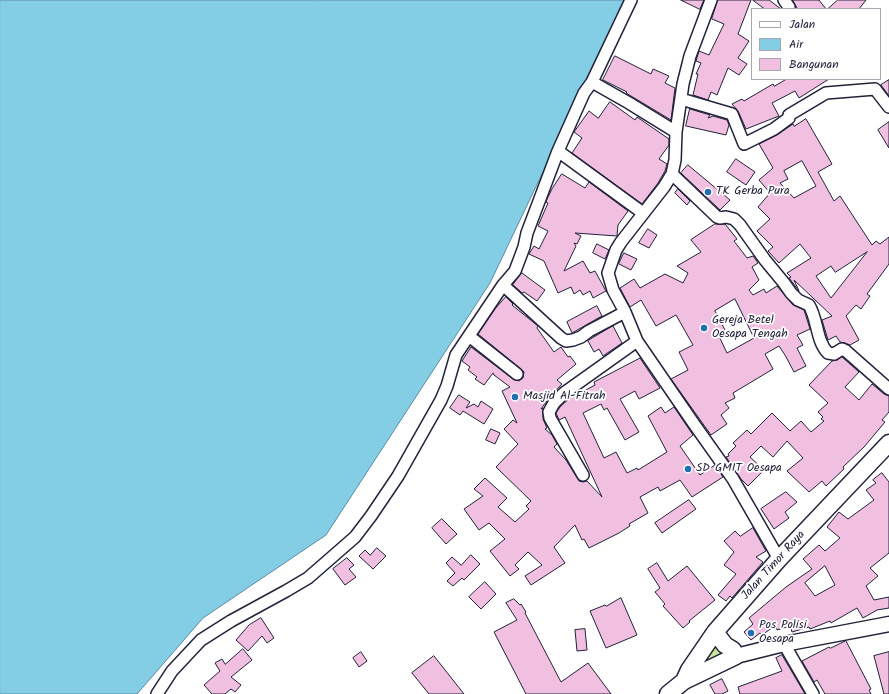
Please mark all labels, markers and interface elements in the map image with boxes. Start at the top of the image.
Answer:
legend [751,8,881,80]
text: Jalan [789,15,815,34]
text: Air [789,35,803,54]
text: Bangunan [789,55,839,74]
place label: TK Gerba Pura [716,185,790,199]
marker: TK Gerba Pura [703,187,713,197]
place label: Gereja Betel Oesapa Tengah [712,314,788,342]
marker: Gereja Betel Oesapa Tengah [699,323,709,333]
place label: Masjid Al-Fitrah [523,390,605,404]
marker: Masjid Al-Fitrah [510,392,520,402]
place label: SD GMIT Oesapa [696,462,782,476]
marker: SD GMIT Oesapa [683,464,693,474]
street label: Jalan Timor Raya [739,528,809,604]
place label: Pos Polisi Oesapa [759,619,807,647]
marker: Pos Polisi Oesapa [746,628,756,638]

